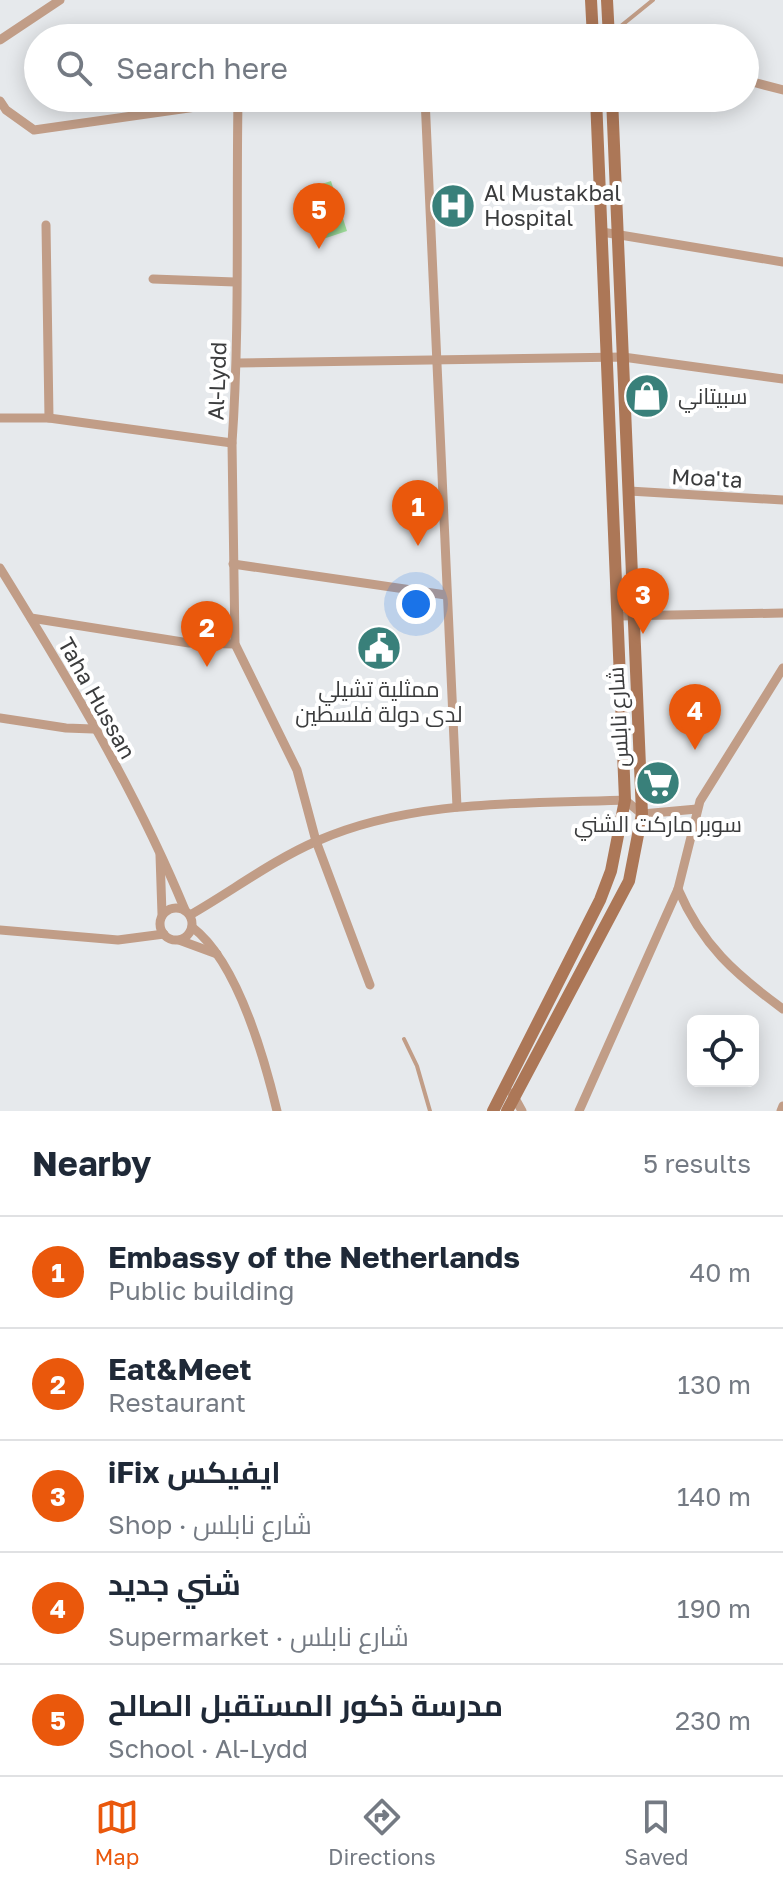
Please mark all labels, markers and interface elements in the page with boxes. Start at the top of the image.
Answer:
search box [24,24,759,112]
icon: search [52,46,96,90]
text: Search here [116,50,288,86]
place label: Al Mustakbal Hospital [484,179,621,231]
hospital icon: Al Mustakbal Hospital [429,182,477,230]
pin: 5 [293,183,345,249]
street label: Al-Lydd [202,341,231,421]
shop icon: سبيتاني [623,372,671,420]
place label: سبيتاني [678,382,747,413]
street label: Moa'ta [671,462,743,493]
pin: 1 [392,480,444,546]
pin: 3 [617,568,669,634]
your location [396,584,436,624]
pin: 2 [181,601,233,667]
public building icon: ممثلية تشيلي لدى دولة فلسطين [355,624,403,672]
street label: Taha Hussan [53,632,142,763]
street label: شارع نابلس [601,666,636,768]
place label: ممثلية تشيلي لدى دولة فلسطين [295,675,463,728]
pin: 4 [669,684,721,750]
supermarket icon: سوبر ماركت الشني [634,759,682,807]
place label: سوبر ماركت الشني [574,810,742,841]
map controls [687,1015,759,1087]
button: locate [687,1015,759,1087]
text: Nearby [32,1143,152,1183]
text: 5 results [643,1148,751,1179]
text: Embassy of the Netherlands [108,1239,520,1275]
text: 1 [51,1257,65,1288]
text: 40 m [690,1257,751,1288]
text: Public building [108,1275,294,1306]
text: Eat&Meet [108,1351,251,1387]
text: 2 [50,1369,66,1400]
text: 130 m [678,1369,751,1400]
text: Restaurant [108,1387,246,1418]
text: iFix ايفيكس [108,1454,281,1490]
text: 3 [50,1481,66,1512]
text: 140 m [677,1481,751,1512]
text: Shop · شارع نابلس [108,1509,312,1540]
text: شني جديد [108,1566,241,1602]
text: 4 [50,1593,66,1624]
text: 190 m [677,1593,751,1624]
text: Supermarket · شارع نابلس [108,1621,409,1652]
text: مدرسة ذكور المستقبل الصالح [108,1687,503,1723]
text: 5 [50,1705,66,1736]
text: 230 m [675,1705,751,1736]
text: School · Al-Lydd [108,1733,308,1764]
tab: Map [94,1795,139,1870]
tab: Directions [328,1795,436,1870]
tab: Saved [624,1795,689,1870]

